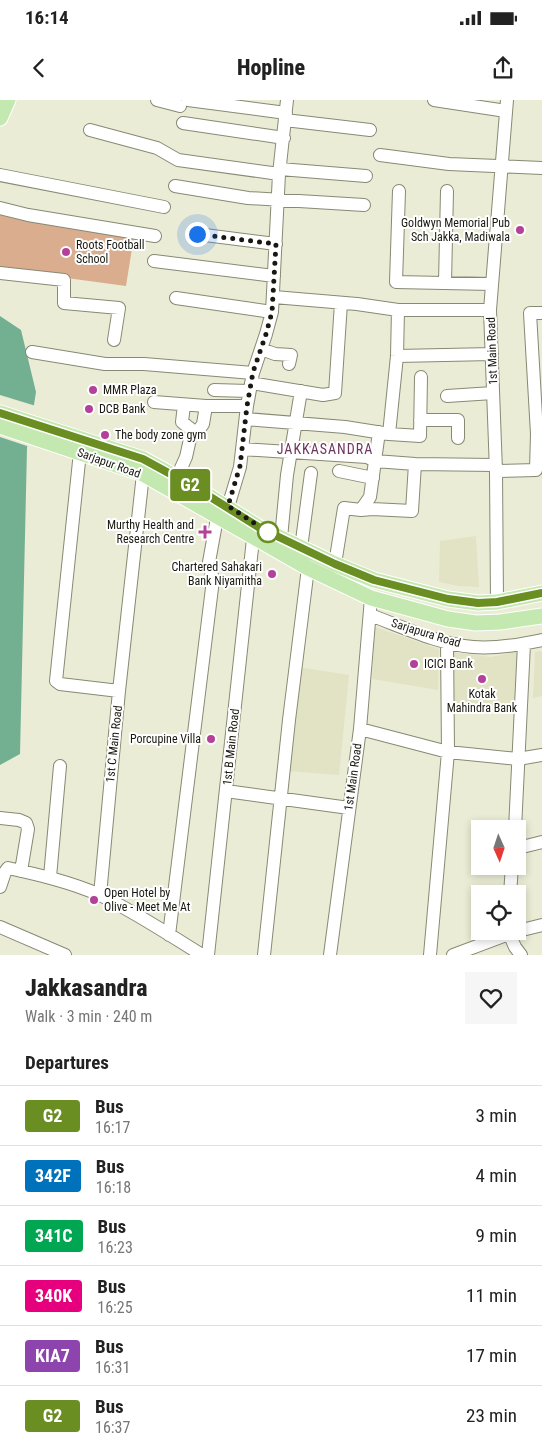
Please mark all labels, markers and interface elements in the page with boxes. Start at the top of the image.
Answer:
text: 16:14 [25,6,69,29]
icon: back [25,54,53,82]
icon: share [489,54,517,82]
text: Hopline [237,55,305,80]
place label: Goldwyn Memorial Pub Sch Jakka, Madiwala [401,216,510,244]
your location [185,222,210,247]
marker: Goldwyn Memorial Pub Sch Jakka, Madiwala [514,224,526,236]
place label: Roots Football School [76,238,145,266]
marker: Roots Football School [60,246,72,258]
street label: 1st Main Road [484,317,500,385]
place label: MMR Plaza [103,383,157,397]
marker: MMR Plaza [87,384,99,396]
place label: DCB Bank [99,402,146,416]
marker: DCB Bank [83,403,95,415]
place label: The body zone gym [115,428,206,442]
marker: The body zone gym [99,429,111,441]
district label: JAKKASANDRA [277,441,373,457]
street label: Sarjapur Road [75,445,143,481]
line badge: G2 [168,469,212,501]
text: G2 [180,474,200,495]
place label: Murthy Health and Research Centre [107,518,194,546]
unlabelled marker [257,521,279,543]
marker: Murthy Health and Research Centre [198,525,212,539]
place label: Chartered Sahakari Bank Niyamitha [172,560,262,588]
marker: Chartered Sahakari Bank Niyamitha [266,568,278,580]
street label: Sarjapura Road [390,616,462,650]
place label: ICICI Bank [424,657,473,671]
marker: ICICI Bank [408,658,420,670]
marker: Kotak Mahindra Bank [476,673,488,685]
place label: Kotak Mahindra Bank [447,687,518,715]
street label: 1st C Main Road [103,705,125,783]
street label: 1st B Main Road [220,708,242,786]
place label: Porcupine Villa [130,732,201,746]
marker: Porcupine Villa [205,733,217,745]
street label: 1st Main Road [341,742,365,812]
north arrow [471,820,526,875]
map controls [471,820,526,940]
button: locate [471,885,526,940]
place label: Open Hotel by Olive - Meet Me At [104,886,191,914]
marker: Open Hotel by Olive - Meet Me At [88,894,100,906]
button: heart [465,972,517,1024]
text: Jakkasandra [25,974,147,1002]
text: Walk · 3 min · 240 m [25,1007,152,1026]
text: Departures [25,1051,109,1074]
text: Bus [95,1095,124,1118]
text: 3 min [475,1104,517,1127]
text: G2 [43,1105,62,1126]
text: 16:17 [95,1118,130,1137]
text: Bus [96,1155,125,1178]
text: 4 min [475,1164,517,1187]
text: 342F [35,1165,71,1186]
text: 16:18 [96,1178,131,1197]
text: Bus [98,1215,126,1238]
text: 9 min [475,1224,517,1247]
text: 341C [35,1225,73,1246]
text: 16:23 [98,1238,133,1257]
text: Bus [97,1275,126,1298]
text: 11 min [466,1284,517,1307]
text: 340K [35,1285,72,1306]
text: 16:25 [97,1298,133,1317]
text: Bus [95,1335,124,1358]
text: 17 min [466,1344,517,1367]
text: KIA7 [35,1345,70,1366]
text: 16:31 [95,1358,130,1377]
text: Bus [95,1395,124,1418]
text: 23 min [466,1404,517,1427]
text: G2 [43,1405,62,1426]
text: 16:37 [95,1418,130,1437]

